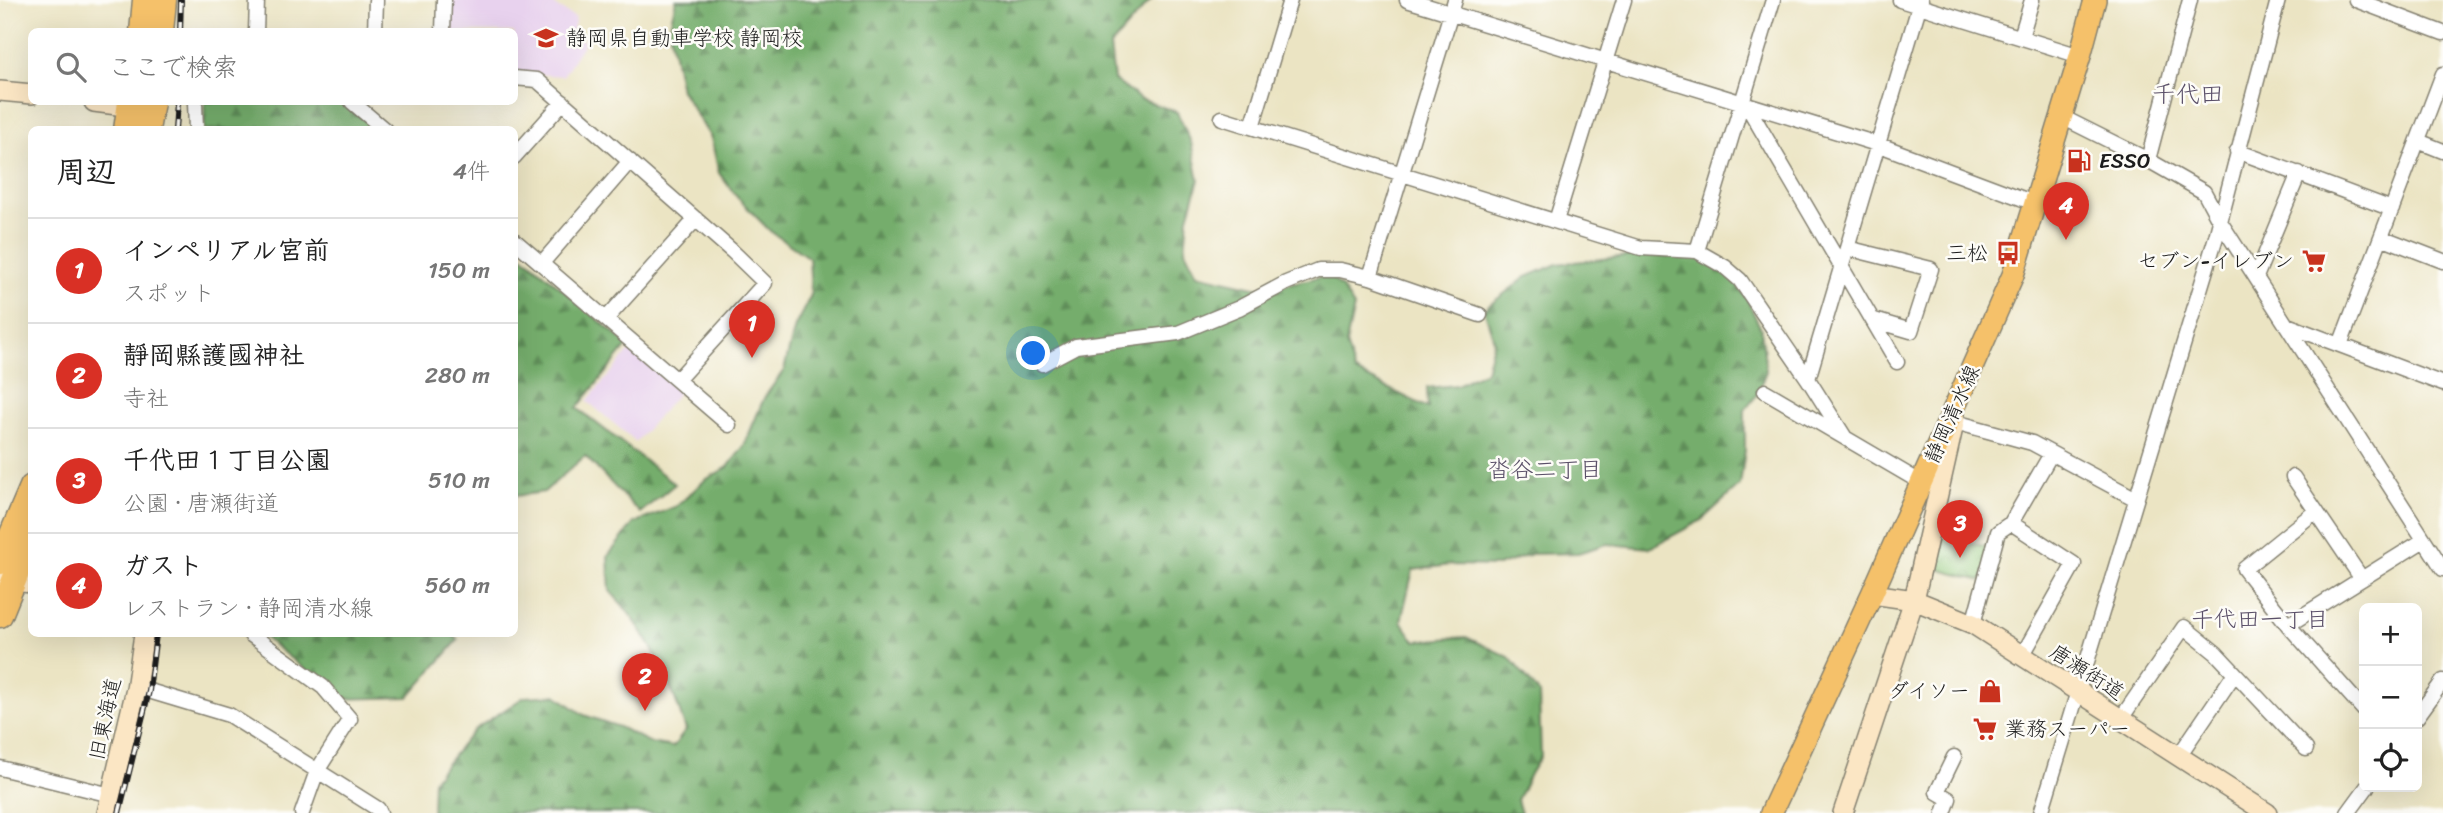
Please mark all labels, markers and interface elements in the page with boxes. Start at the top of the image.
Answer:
place label: 静岡県自動車学校 静岡校 [566,19,802,57]
school or university icon: 静岡県自動車学校 静岡校 [532,24,560,52]
search box [28,28,518,105]
text: ここで検索 [108,44,238,90]
icon: search [52,48,90,86]
district label: 千代田 [2152,73,2224,115]
place label: ESSO [2099,142,2151,180]
text: 周辺 [56,145,116,199]
fuel station icon: ESSO [2065,147,2093,175]
text: 4件 [453,151,490,192]
pin: 4 [2043,182,2089,240]
text: インペリアル宮前 [123,227,329,273]
place label: 三松 [1946,234,1988,272]
bus stop icon: 三松 [1994,239,2022,267]
place label: セブン-イレブン [2137,242,2294,280]
supermarket icon: セブン-イレブン [2300,247,2328,275]
text: 1 [74,250,84,291]
text: 150 m [428,250,490,291]
text: スポット [123,273,215,314]
pin: 1 [729,300,775,358]
text: 靜岡縣護國神社 [123,332,305,378]
your location [1016,336,1050,370]
text: 2 [72,355,86,396]
text: 280 m [425,355,490,396]
street label: 静岡清水線 [1913,358,1991,470]
text: 寺社 [123,378,169,419]
text: 千代田１丁目公園 [123,437,331,483]
district label: 沓谷二丁目 [1488,449,1603,490]
text: 3 [73,460,85,501]
text: 510 m [428,460,490,501]
text: 公園 · 唐瀬街道 [123,483,279,524]
pin: 3 [1937,500,1983,558]
text: ガスト [123,542,204,588]
text: 4 [72,565,86,606]
text: 560 m [425,565,490,606]
text: レストラン · 静岡清水線 [123,588,373,629]
district label: 千代田一丁目 [2191,599,2329,640]
map controls [2359,603,2422,792]
button: + [2359,603,2422,666]
street label: 唐瀬街道 [2041,633,2133,711]
pin: 2 [622,653,668,711]
button: − [2359,666,2422,729]
place label: ダイソー [1888,672,1970,710]
street label: 旧東海道 [78,674,132,764]
shop icon: ダイソー [1976,677,2004,705]
place label: 業務スーパー [2005,710,2130,748]
supermarket icon: 業務スーパー [1971,715,1999,743]
button: locate [2359,729,2422,792]

